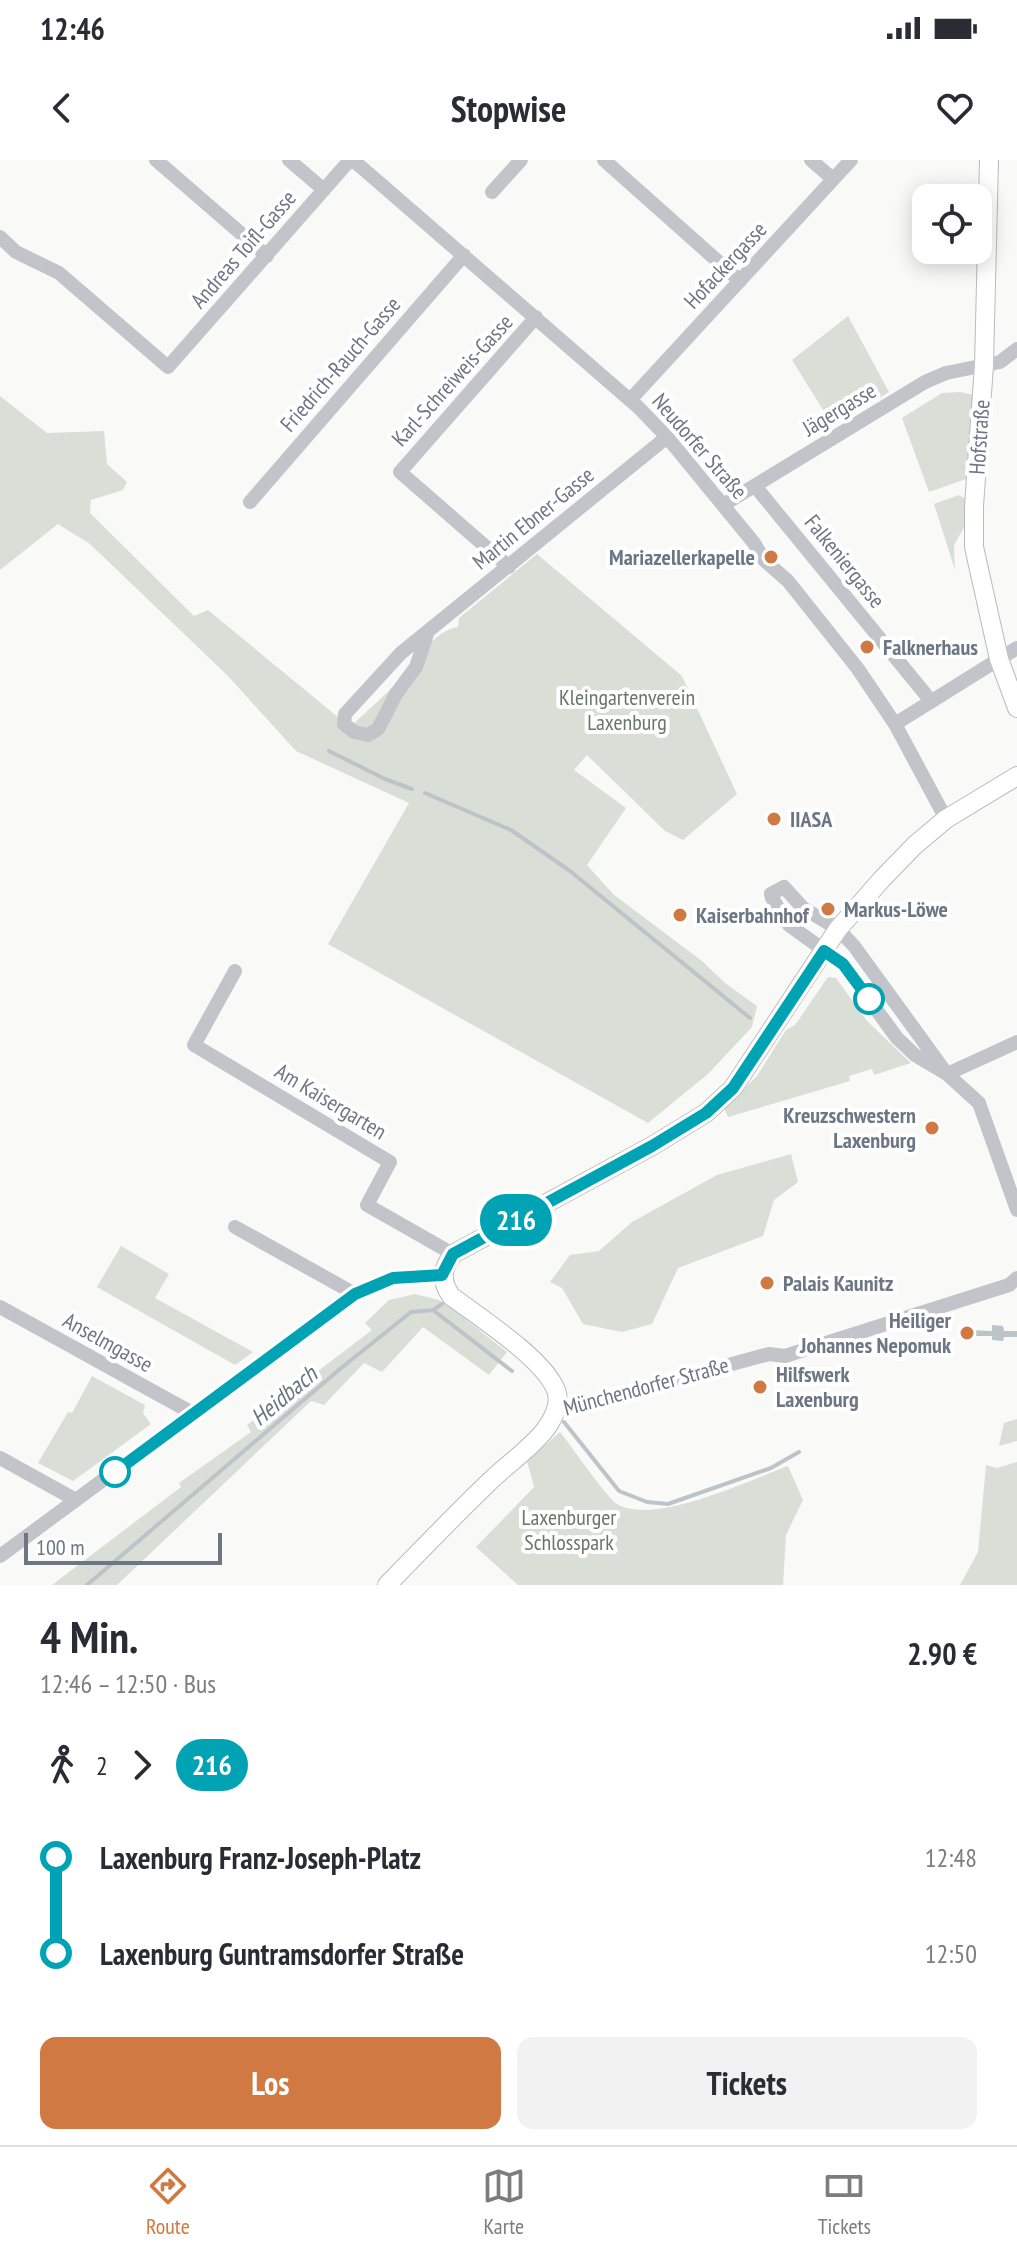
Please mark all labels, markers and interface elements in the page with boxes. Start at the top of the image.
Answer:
text: 12:46 [40,9,105,48]
text: Stopwise [451,85,566,132]
icon: back [40,86,84,130]
icon: heart [933,86,977,130]
street label: Andreas Toifl-Gasse [184,184,302,314]
map controls [912,184,992,264]
button: locate [912,184,992,264]
street label: Hofackergasse [678,216,772,314]
street label: Friedrich-Rauch-Gasse [274,291,406,437]
street label: Karl-Schreiweis-Gasse [386,308,518,452]
street label: Jägergasse [796,376,881,442]
street label: Neudorfer Straße [646,387,754,505]
street label: Hofstraße [962,399,996,475]
street label: Martin Ebner-Gasse [467,460,599,576]
street label: Falkeniergasse [799,509,891,613]
place label: Mariazellerkapelle [609,543,755,571]
marker: Mariazellerkapelle [762,548,780,566]
place label: Falknerhaus [883,633,978,661]
marker: Falknerhaus [858,638,876,656]
park label: Kleingartenverein Laxenburg [559,683,695,736]
place label: IIASA [790,805,833,833]
marker: IIASA [765,810,783,828]
place label: Markus-Löwe [844,895,948,923]
marker: Markus-Löwe [819,900,837,918]
place label: Kaiserbahnhof [696,901,810,929]
marker: Kaiserbahnhof [671,906,689,924]
unlabelled marker [854,984,884,1014]
street label: Am Kaisergarten [270,1057,392,1145]
place label: Kreuzschwestern Laxenburg [783,1101,916,1154]
marker: Kreuzschwestern Laxenburg [923,1119,941,1137]
line badge: 216 [470,1194,562,1246]
text: 216 [496,1201,536,1238]
place label: Palais Kaunitz [783,1269,893,1297]
marker: Palais Kaunitz [758,1274,776,1292]
street label: Anselmgasse [58,1306,158,1378]
place label: Heiliger Johannes Nepomuk [799,1306,952,1359]
marker: Heiliger Johannes Nepomuk [958,1324,976,1342]
street label: Münchendorfer Straße [560,1350,732,1422]
water label: Heidbach [244,1358,324,1432]
place label: Hilfswerk Laxenburg [776,1360,859,1413]
marker: Hilfswerk Laxenburg [751,1378,769,1396]
unlabelled marker [100,1457,130,1487]
park label: Laxenburger Schlosspark [522,1503,616,1556]
scale bar [24,1529,222,1565]
text: 100 m [36,1533,85,1561]
text: 4 Min. [40,1608,138,1665]
text: 2.90 € [907,1634,977,1673]
text: 12:46 – 12:50 · Bus [40,1667,216,1700]
icon: walk [40,1743,84,1787]
icon: forward [120,1743,164,1787]
text: 216 [192,1746,232,1783]
text: 2 [96,1749,108,1782]
text: Laxenburg Franz-Joseph-Platz [100,1838,421,1877]
text: 12:48 [925,1841,977,1874]
text: Laxenburg Guntramsdorfer Straße [100,1934,464,1973]
text: 12:50 [925,1937,977,1970]
button: Los [40,2037,501,2129]
button: Tickets [517,2037,977,2129]
tab: Route [146,2164,190,2240]
tab: Karte [482,2164,526,2240]
tab: Tickets [818,2164,871,2240]

